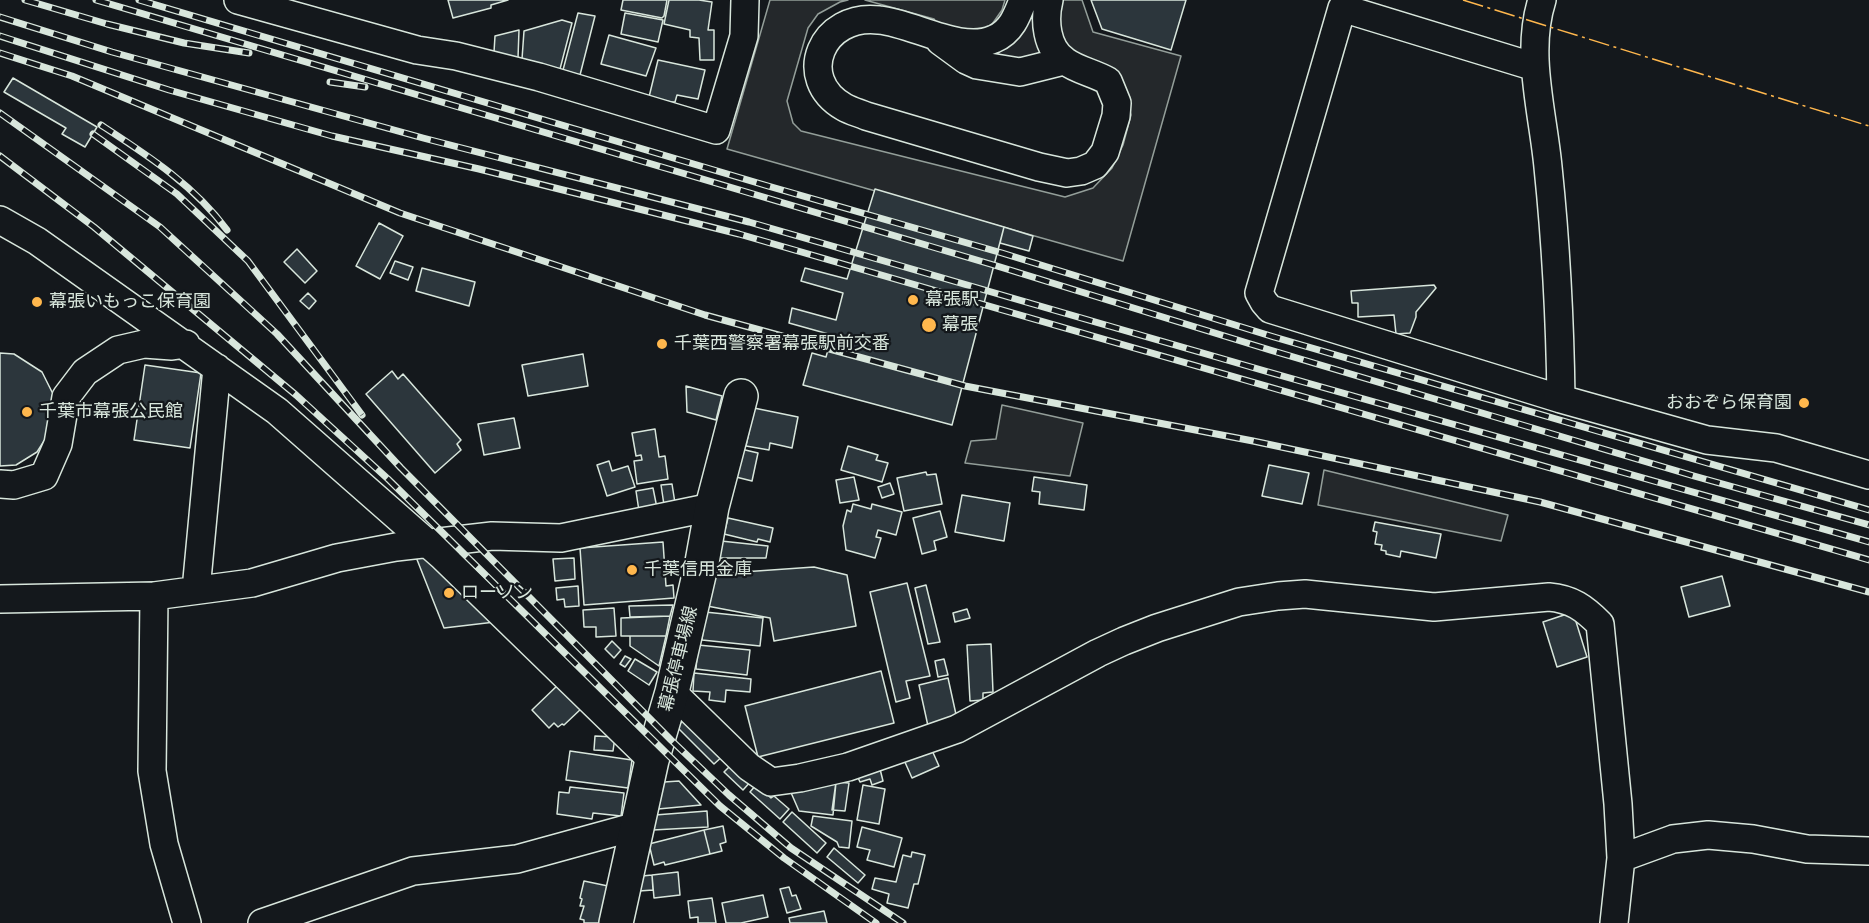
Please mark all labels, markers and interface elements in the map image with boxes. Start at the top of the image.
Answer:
place label: 幕張駅 [925,289,979,311]
place label: 幕張いもっこ保育園 [49,291,211,313]
marker: 幕張駅 [906,293,920,307]
marker: 幕張いもっこ保育園 [30,295,44,309]
place label: 幕張 [942,314,978,336]
marker: 幕張 [920,316,938,334]
place label: 千葉西警察署幕張駅前交番 [674,333,890,355]
marker: 千葉西警察署幕張駅前交番 [655,337,669,351]
place label: おおぞら保育園 [1666,392,1792,414]
marker: おおぞら保育園 [1797,396,1811,410]
place label: 千葉市幕張公民館 [39,401,183,423]
marker: 千葉市幕張公民館 [20,405,34,419]
place label: 千葉信用金庫 [644,559,752,581]
marker: 千葉信用金庫 [625,563,639,577]
place label: ローソン [461,582,533,604]
marker: ローソン [442,586,456,600]
street label: 幕張停車場線 [655,604,703,714]

